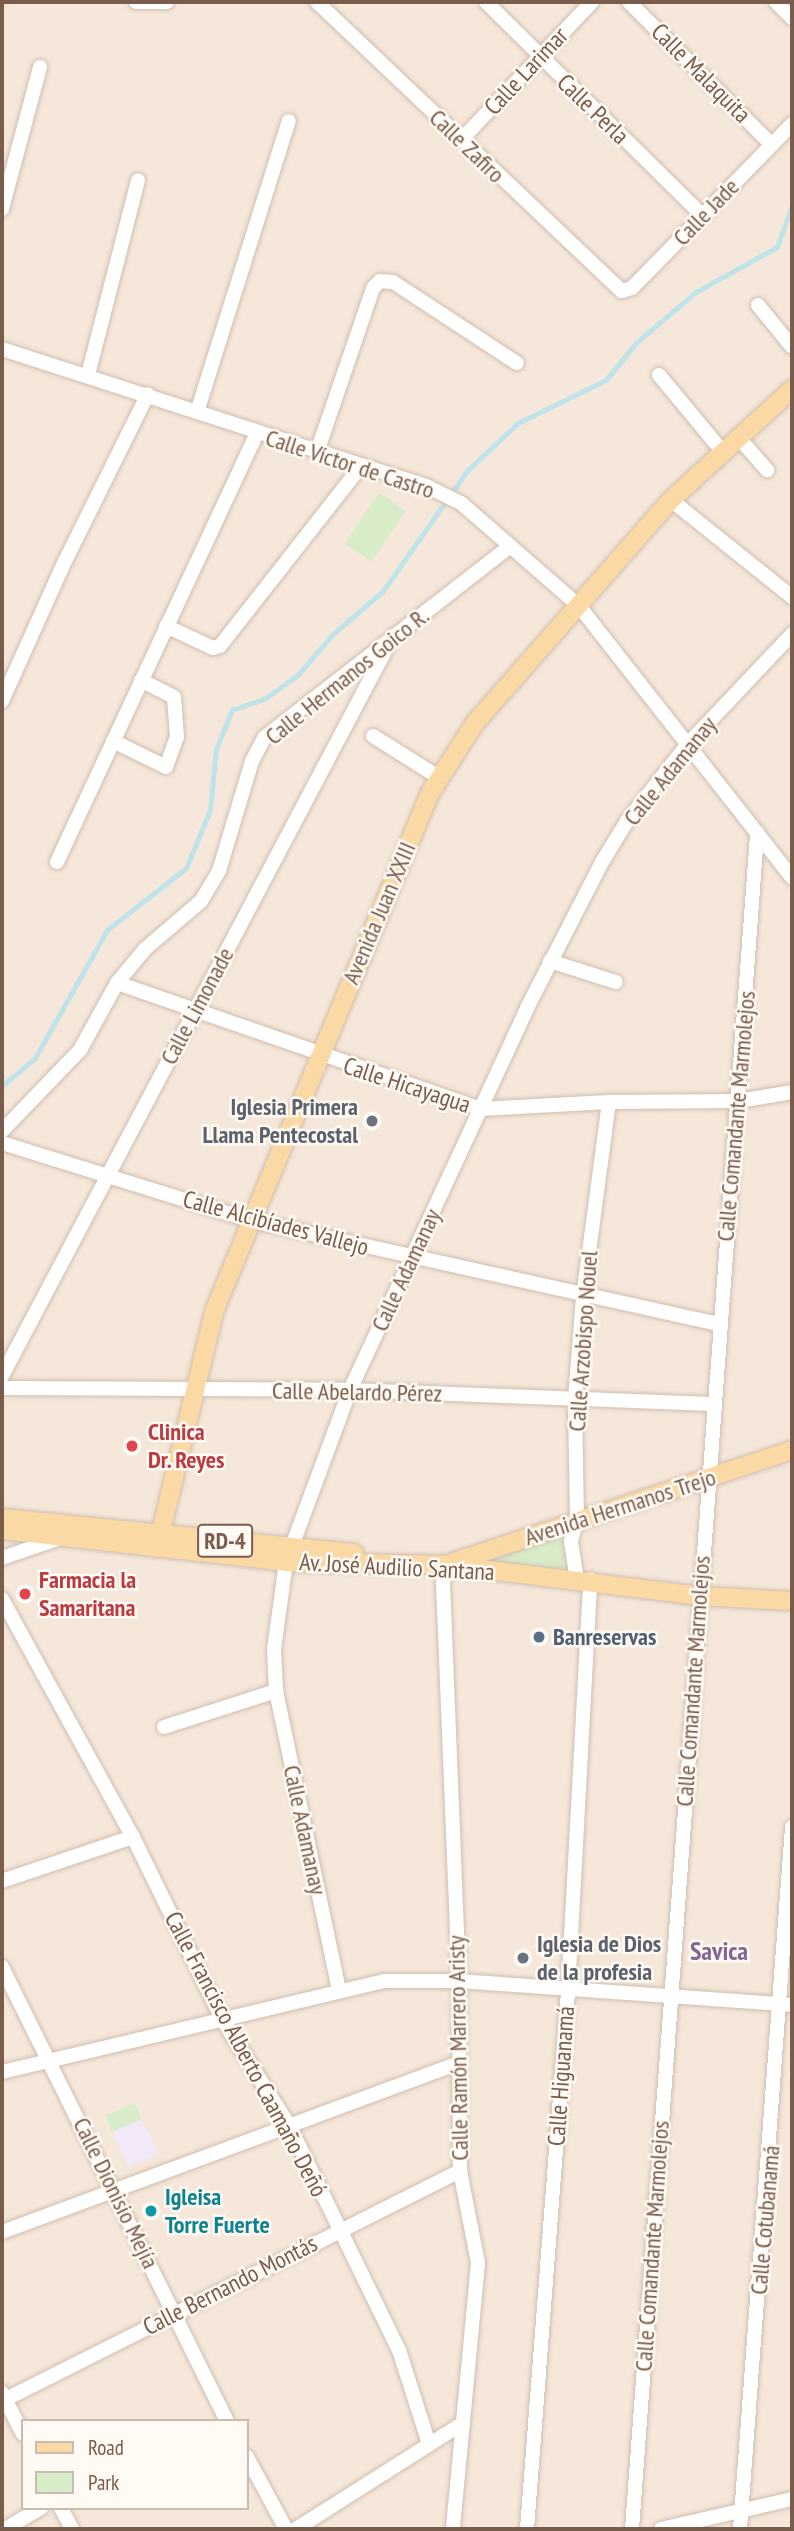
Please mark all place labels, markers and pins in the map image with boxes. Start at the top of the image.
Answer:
place label: Iglesia Primera Llama Pentecostal [202,1093,358,1149]
marker: Iglesia Primera Llama Pentecostal [364,1113,380,1129]
place label: Clinica Dr. Reyes [148,1418,226,1474]
marker: Clinica Dr. Reyes [122,1436,142,1456]
place label: Farmacia la Samaritana [39,1566,136,1622]
marker: Farmacia la Samaritana [17,1586,33,1602]
place label: Banreservas [553,1623,656,1651]
marker: Banreservas [531,1629,547,1645]
place label: Iglesia de Dios de la profesia [537,1930,661,1986]
marker: Iglesia de Dios de la profesia [515,1950,531,1966]
place label: Igleisa Torre Fuerte [165,2183,270,2239]
marker: Igleisa Torre Fuerte [143,2203,159,2219]

